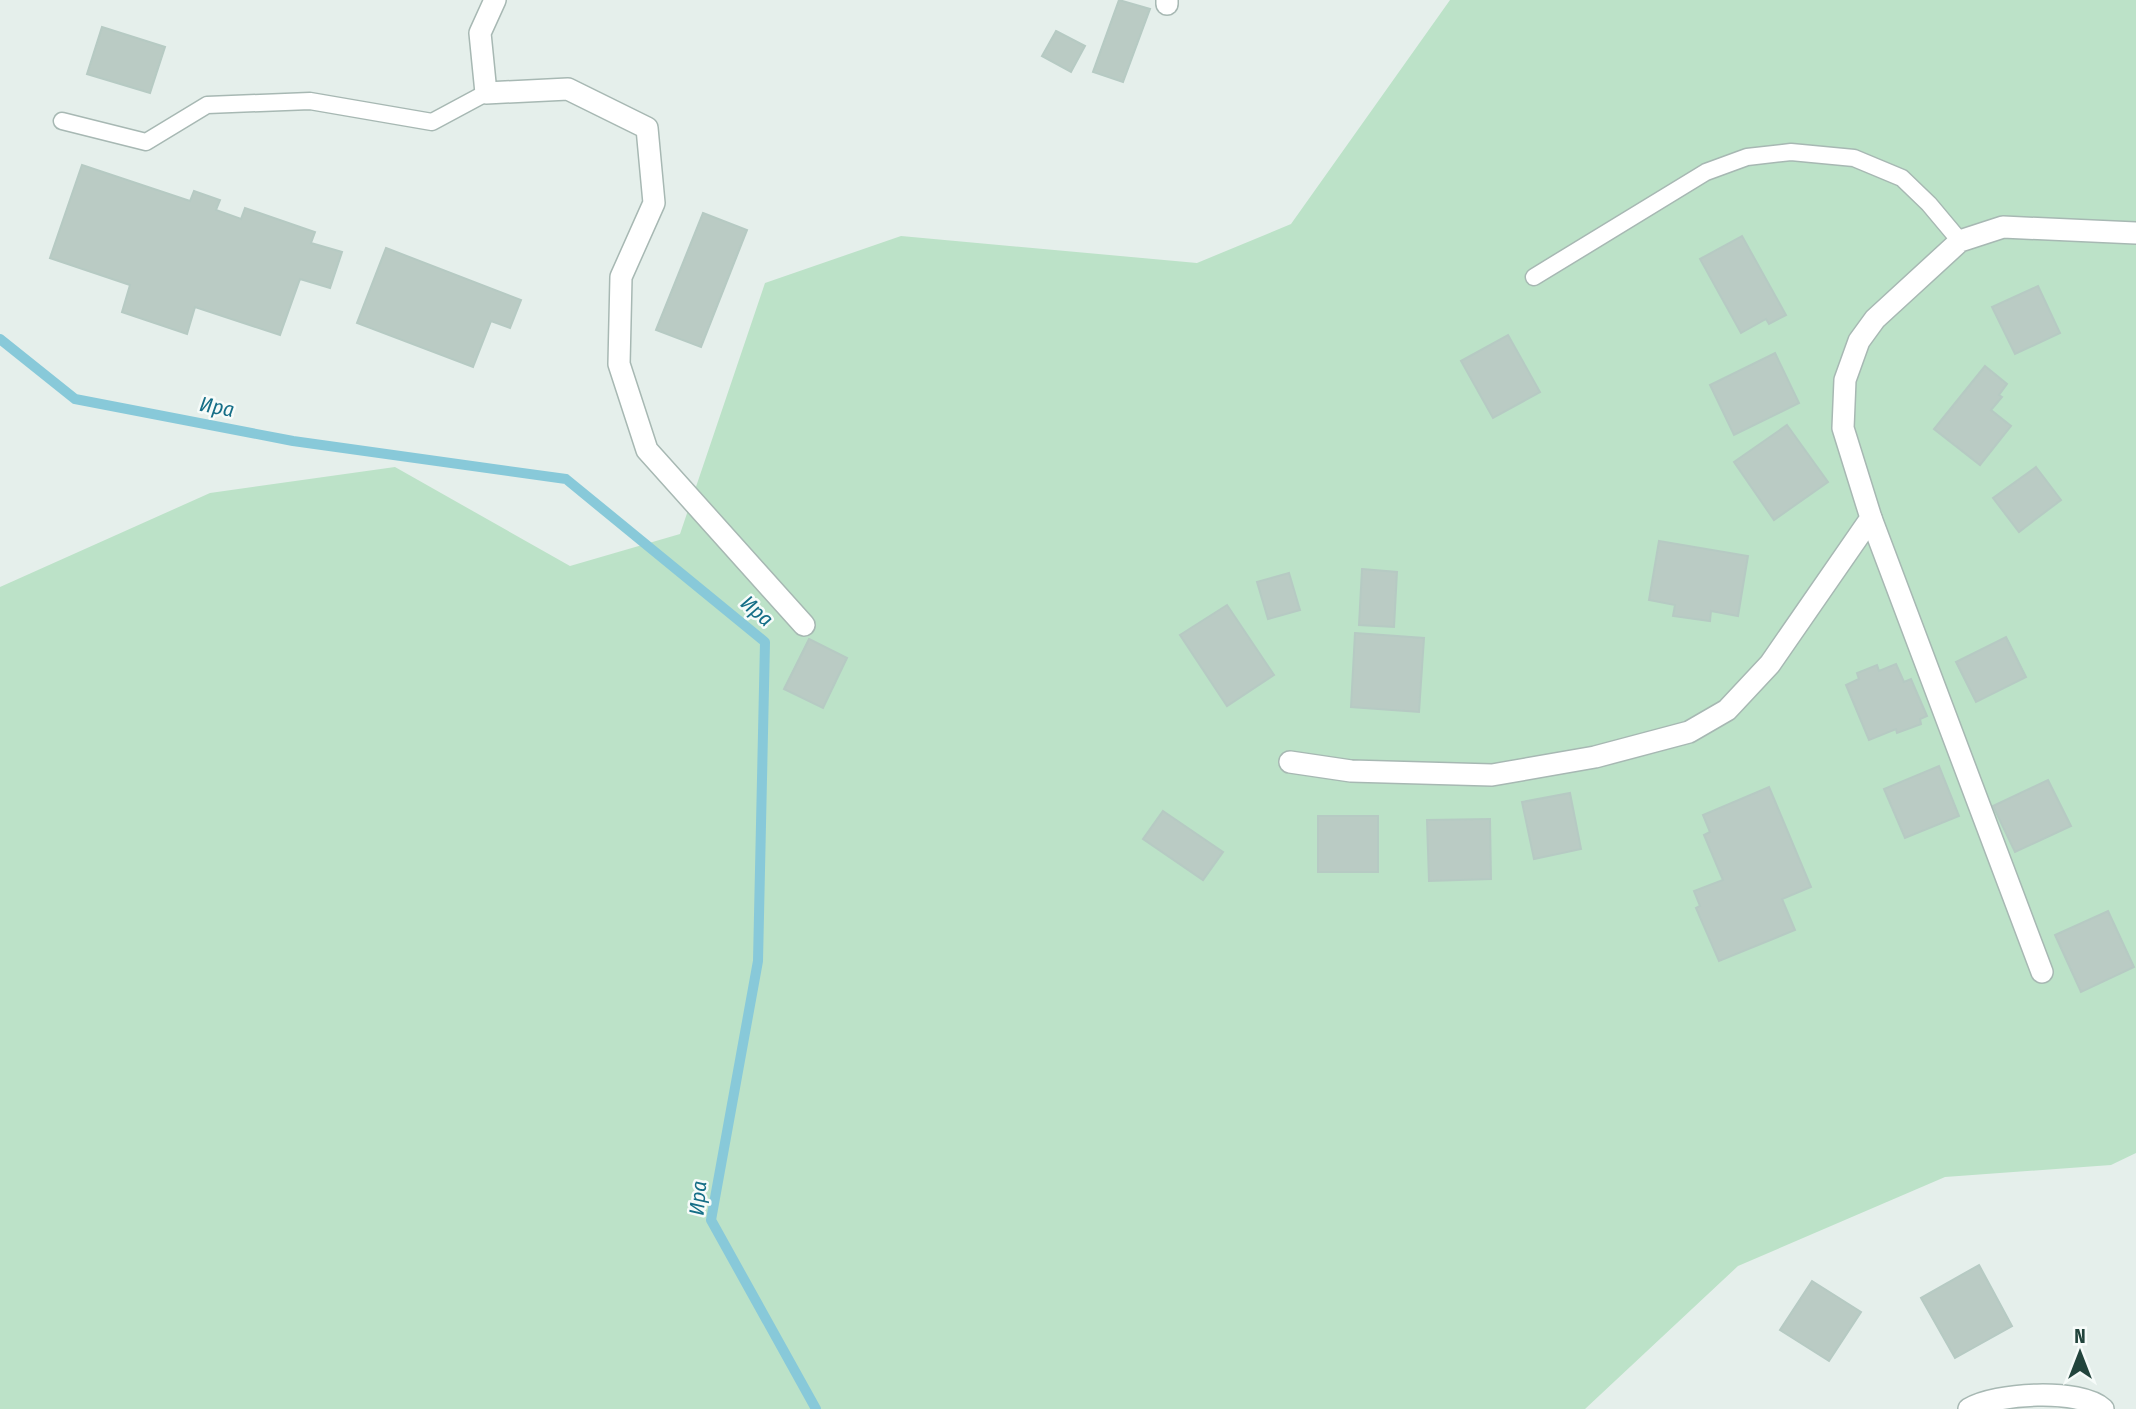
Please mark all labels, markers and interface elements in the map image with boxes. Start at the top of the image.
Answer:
water label: Ира [197,391,237,423]
water label: Ира [735,590,779,632]
water label: Ира [684,1180,712,1216]
north arrow [2045,1318,2115,1388]
text: N [2074,1325,2086,1348]

